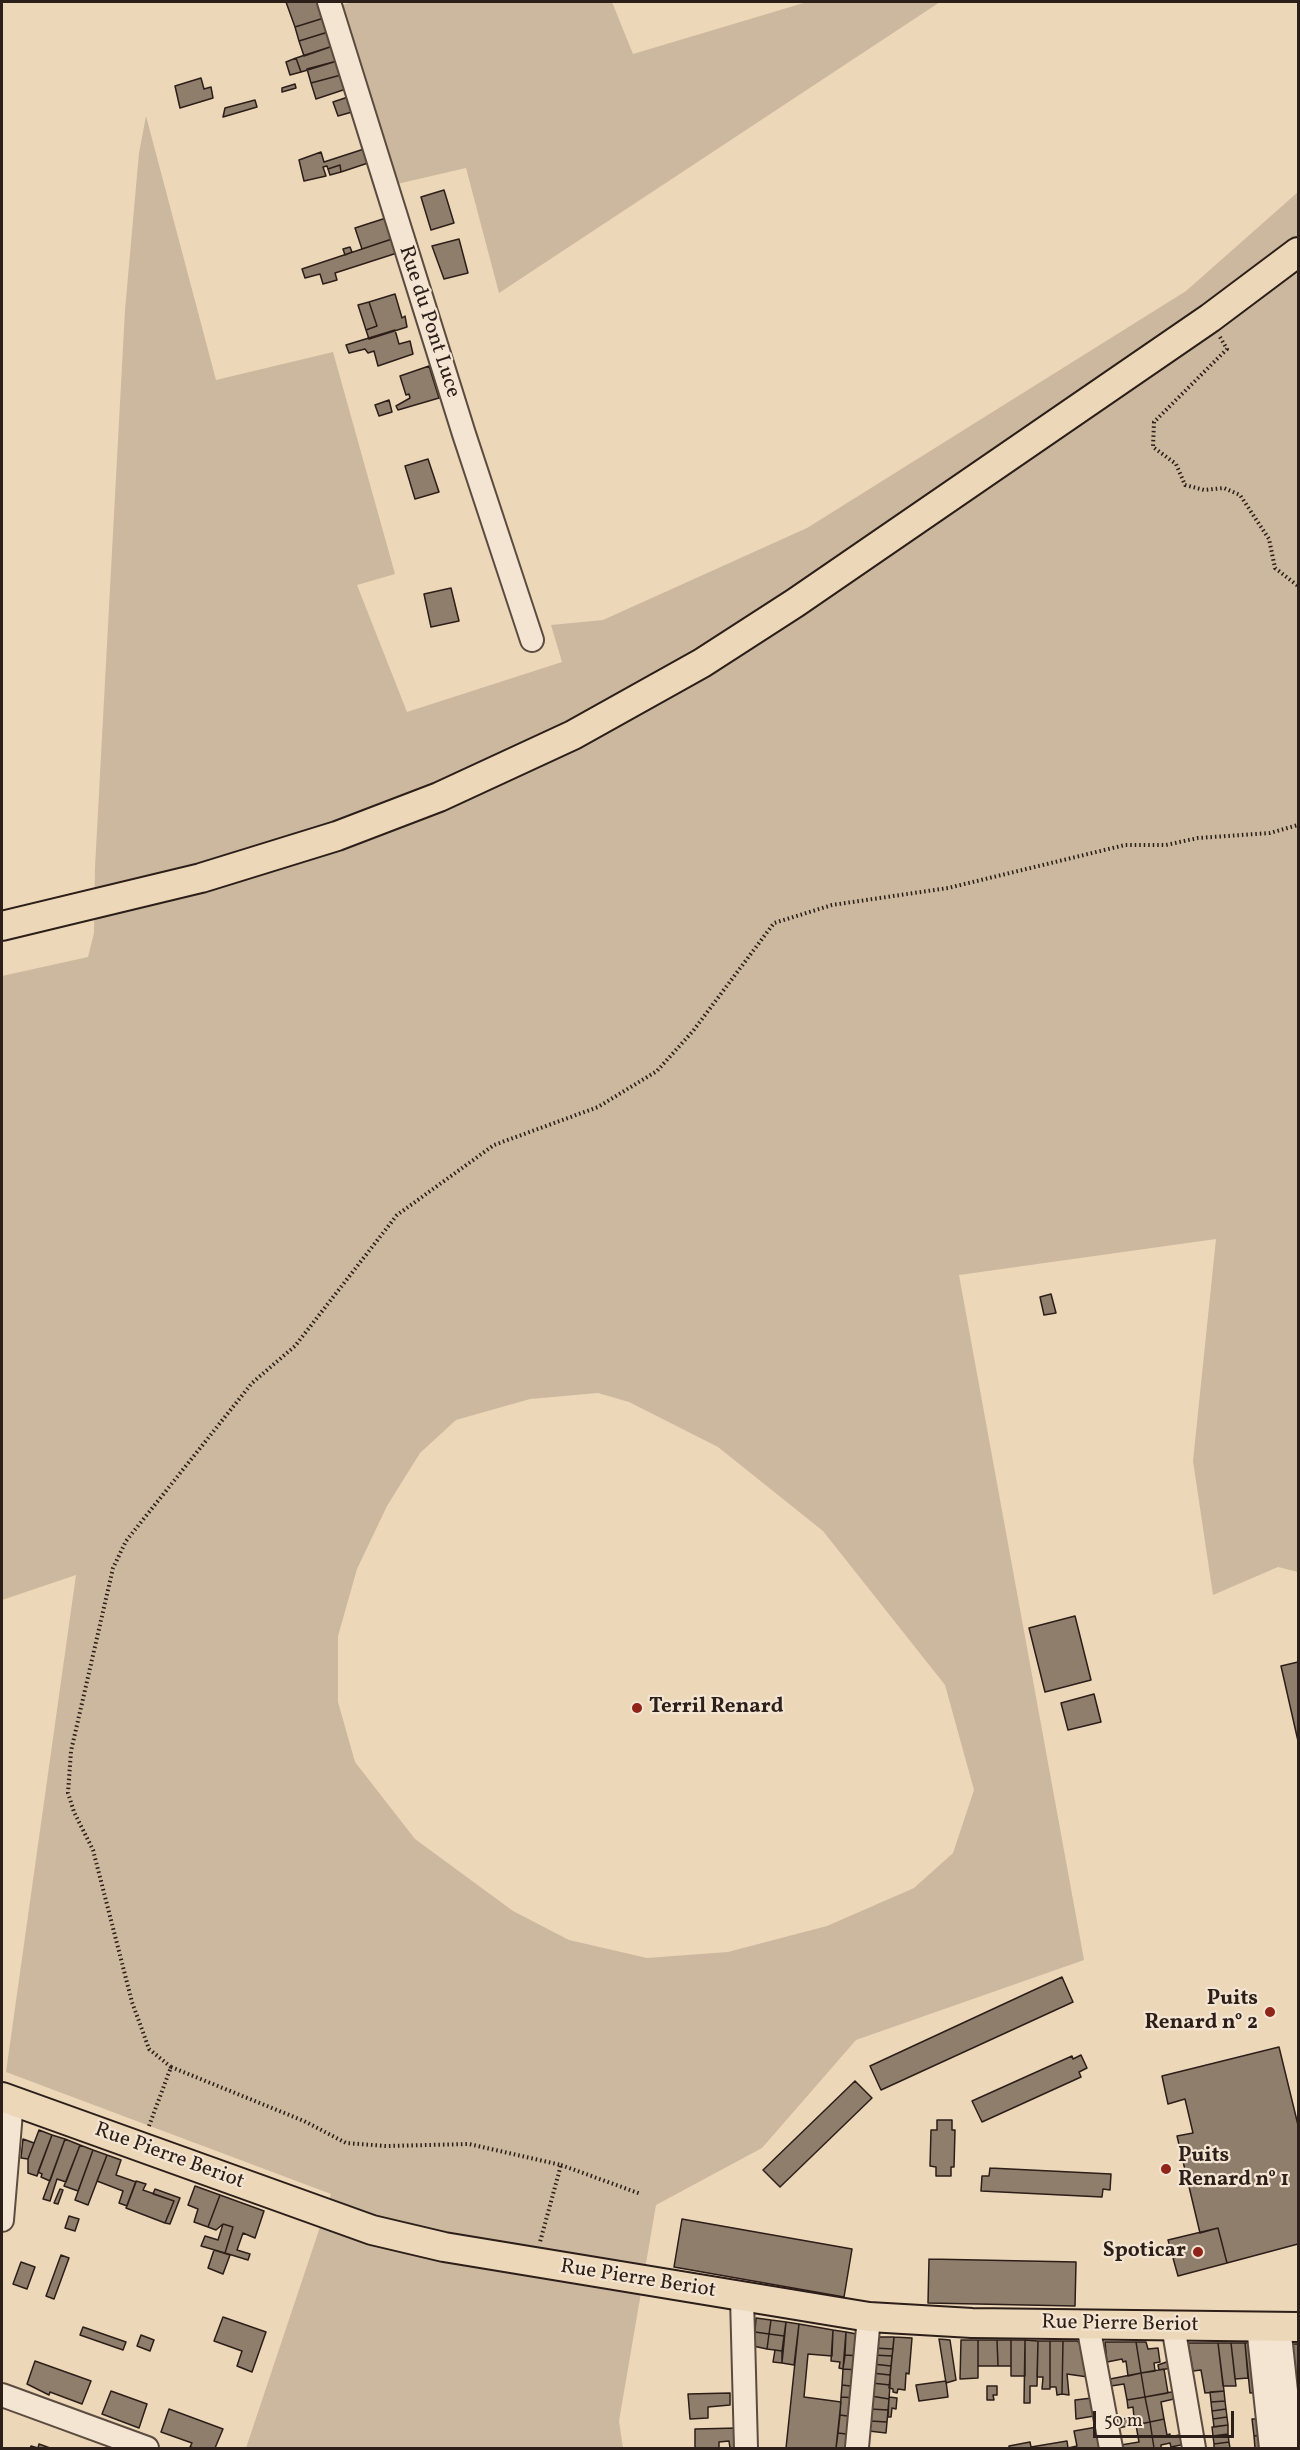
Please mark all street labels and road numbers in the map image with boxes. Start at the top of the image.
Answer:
street label: Rue du Pont Luce [392,243,464,401]
street label: Rue Pierre Beriot [91,2118,247,2196]
street label: Rue Pierre Beriot [558,2255,718,2305]
street label: Rue Pierre Beriot [1041,2311,1199,2339]

